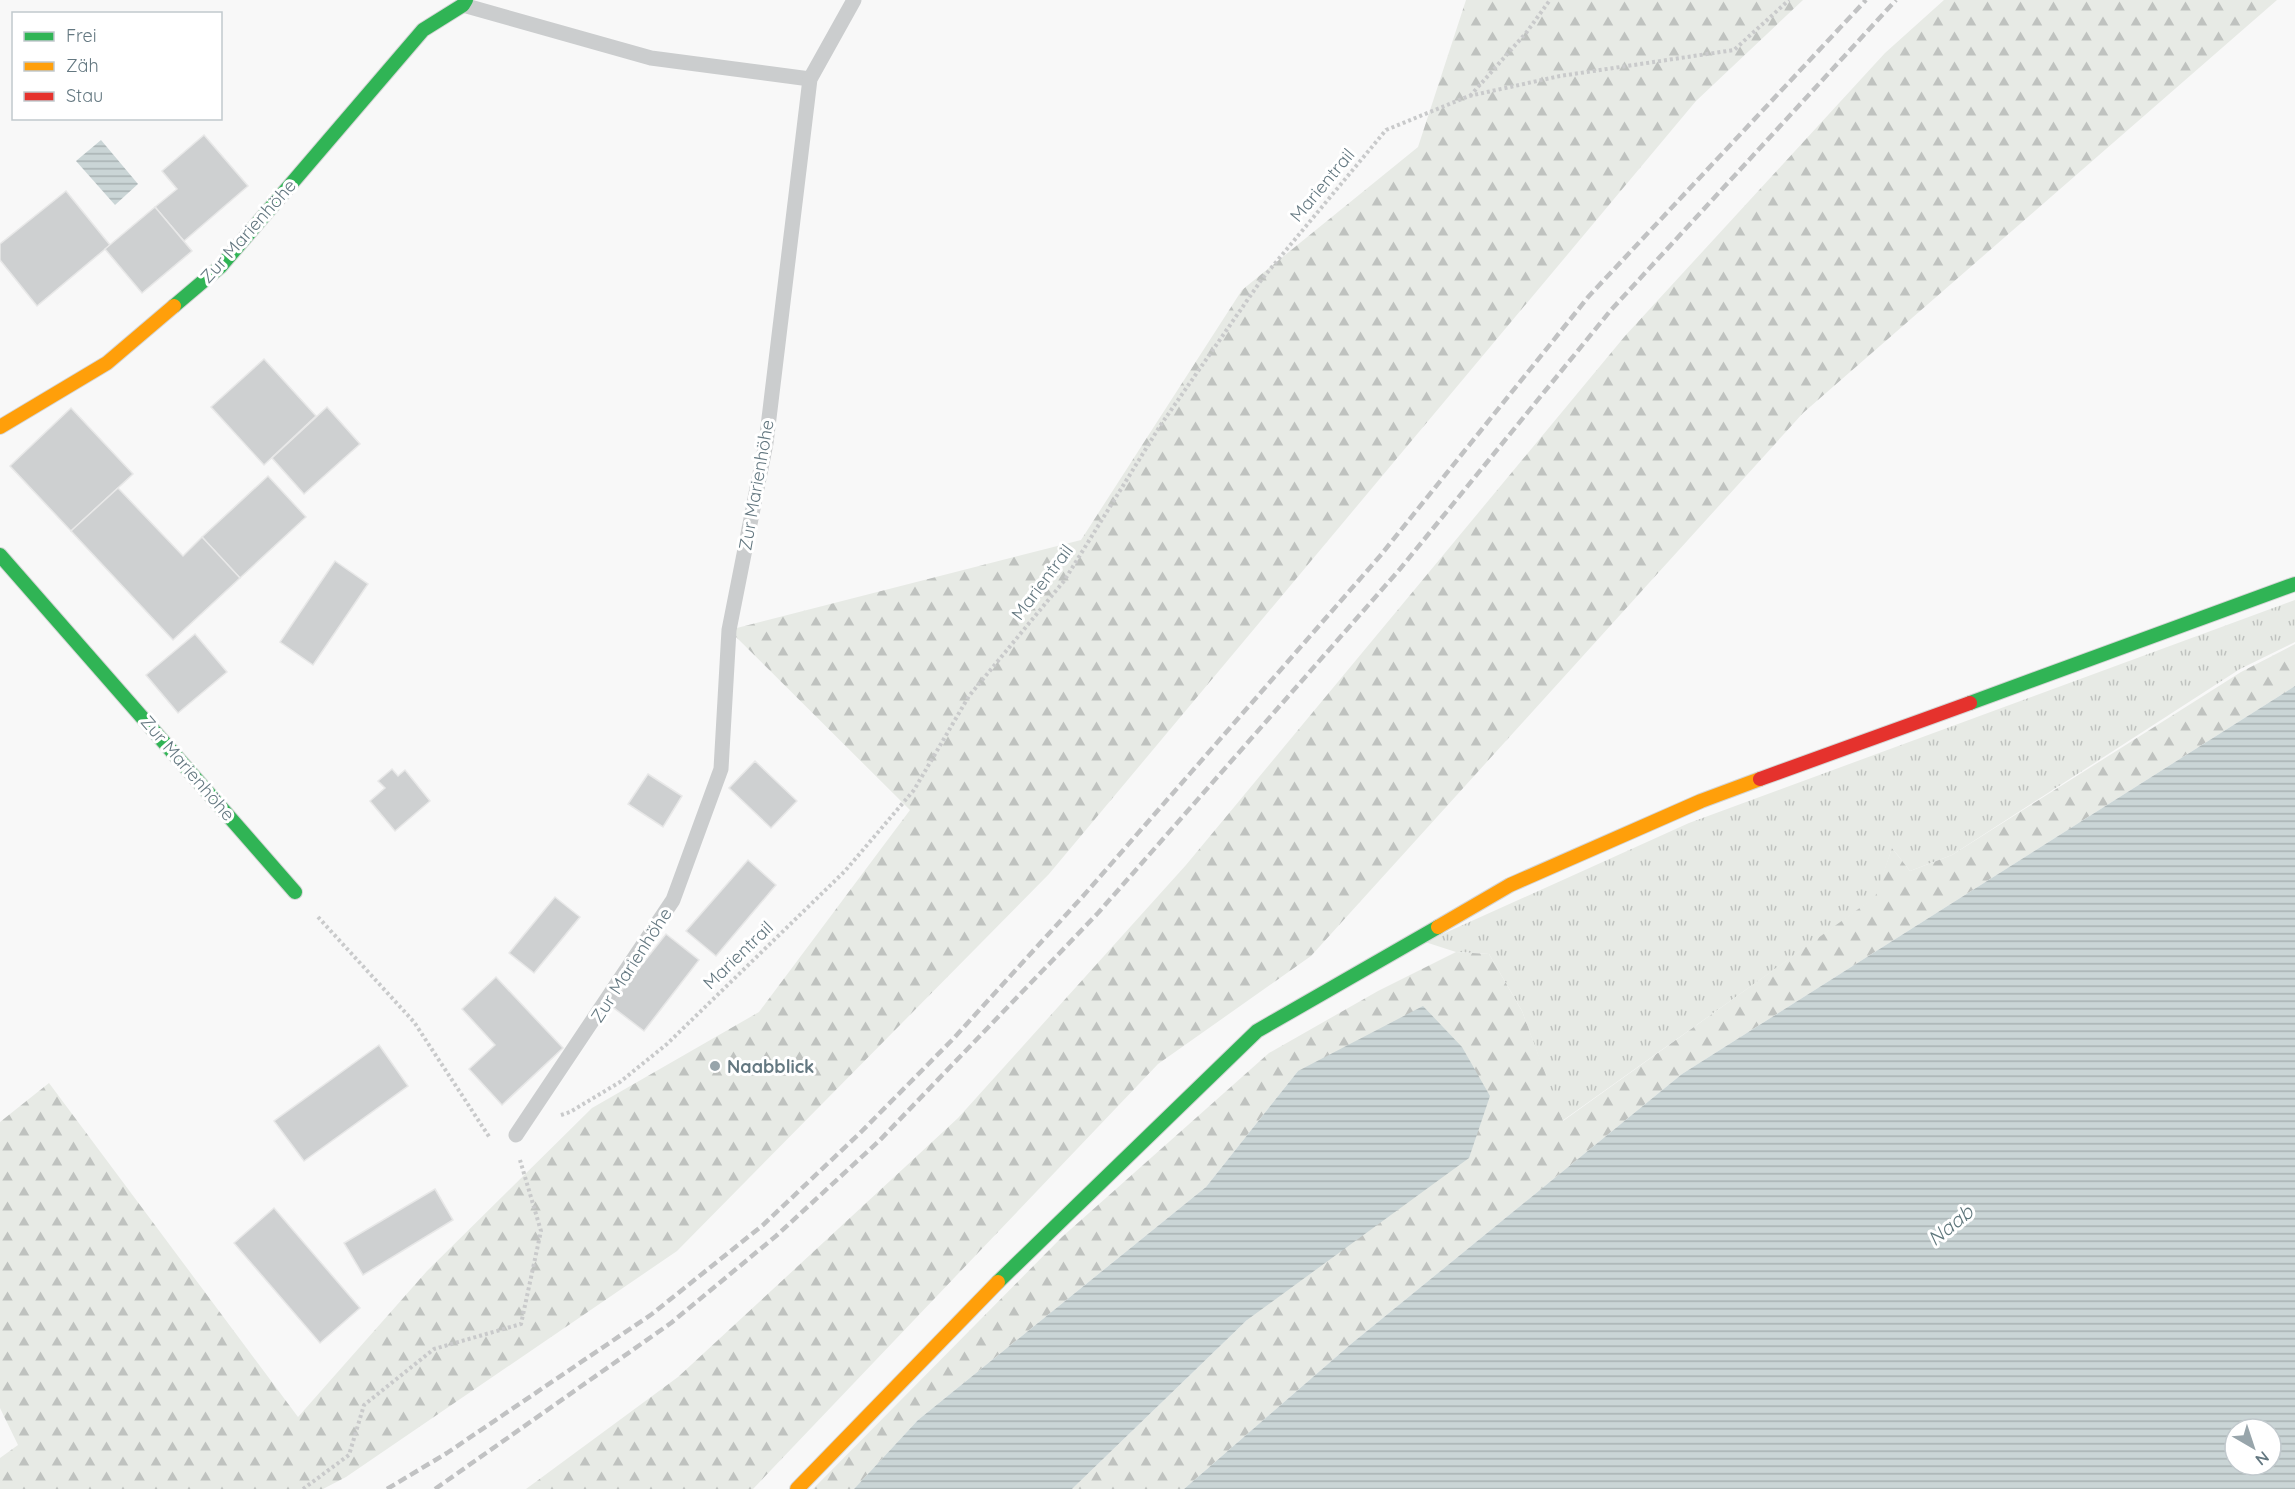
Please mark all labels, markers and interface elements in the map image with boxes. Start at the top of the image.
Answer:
legend [12,12,222,120]
text: Frei [66,24,97,47]
text: Zäh [66,54,99,77]
text: Stau [66,84,103,107]
street label: Marientrail [1285,144,1359,226]
street label: Zur Marienhöhe [195,174,301,288]
street label: Zur Marienhöhe [733,418,779,552]
street label: Marientrail [1006,540,1078,624]
street label: Zur Marienhöhe [136,711,240,825]
street label: Zur Marienhöhe [585,903,677,1027]
street label: Marientrail [698,916,778,994]
place label: Naabblick [727,1055,814,1078]
marker: Naabblick [708,1059,722,1073]
water label: Naab [1922,1199,1978,1251]
north arrow [2223,1417,2283,1477]
text: N [2252,1447,2273,1470]

